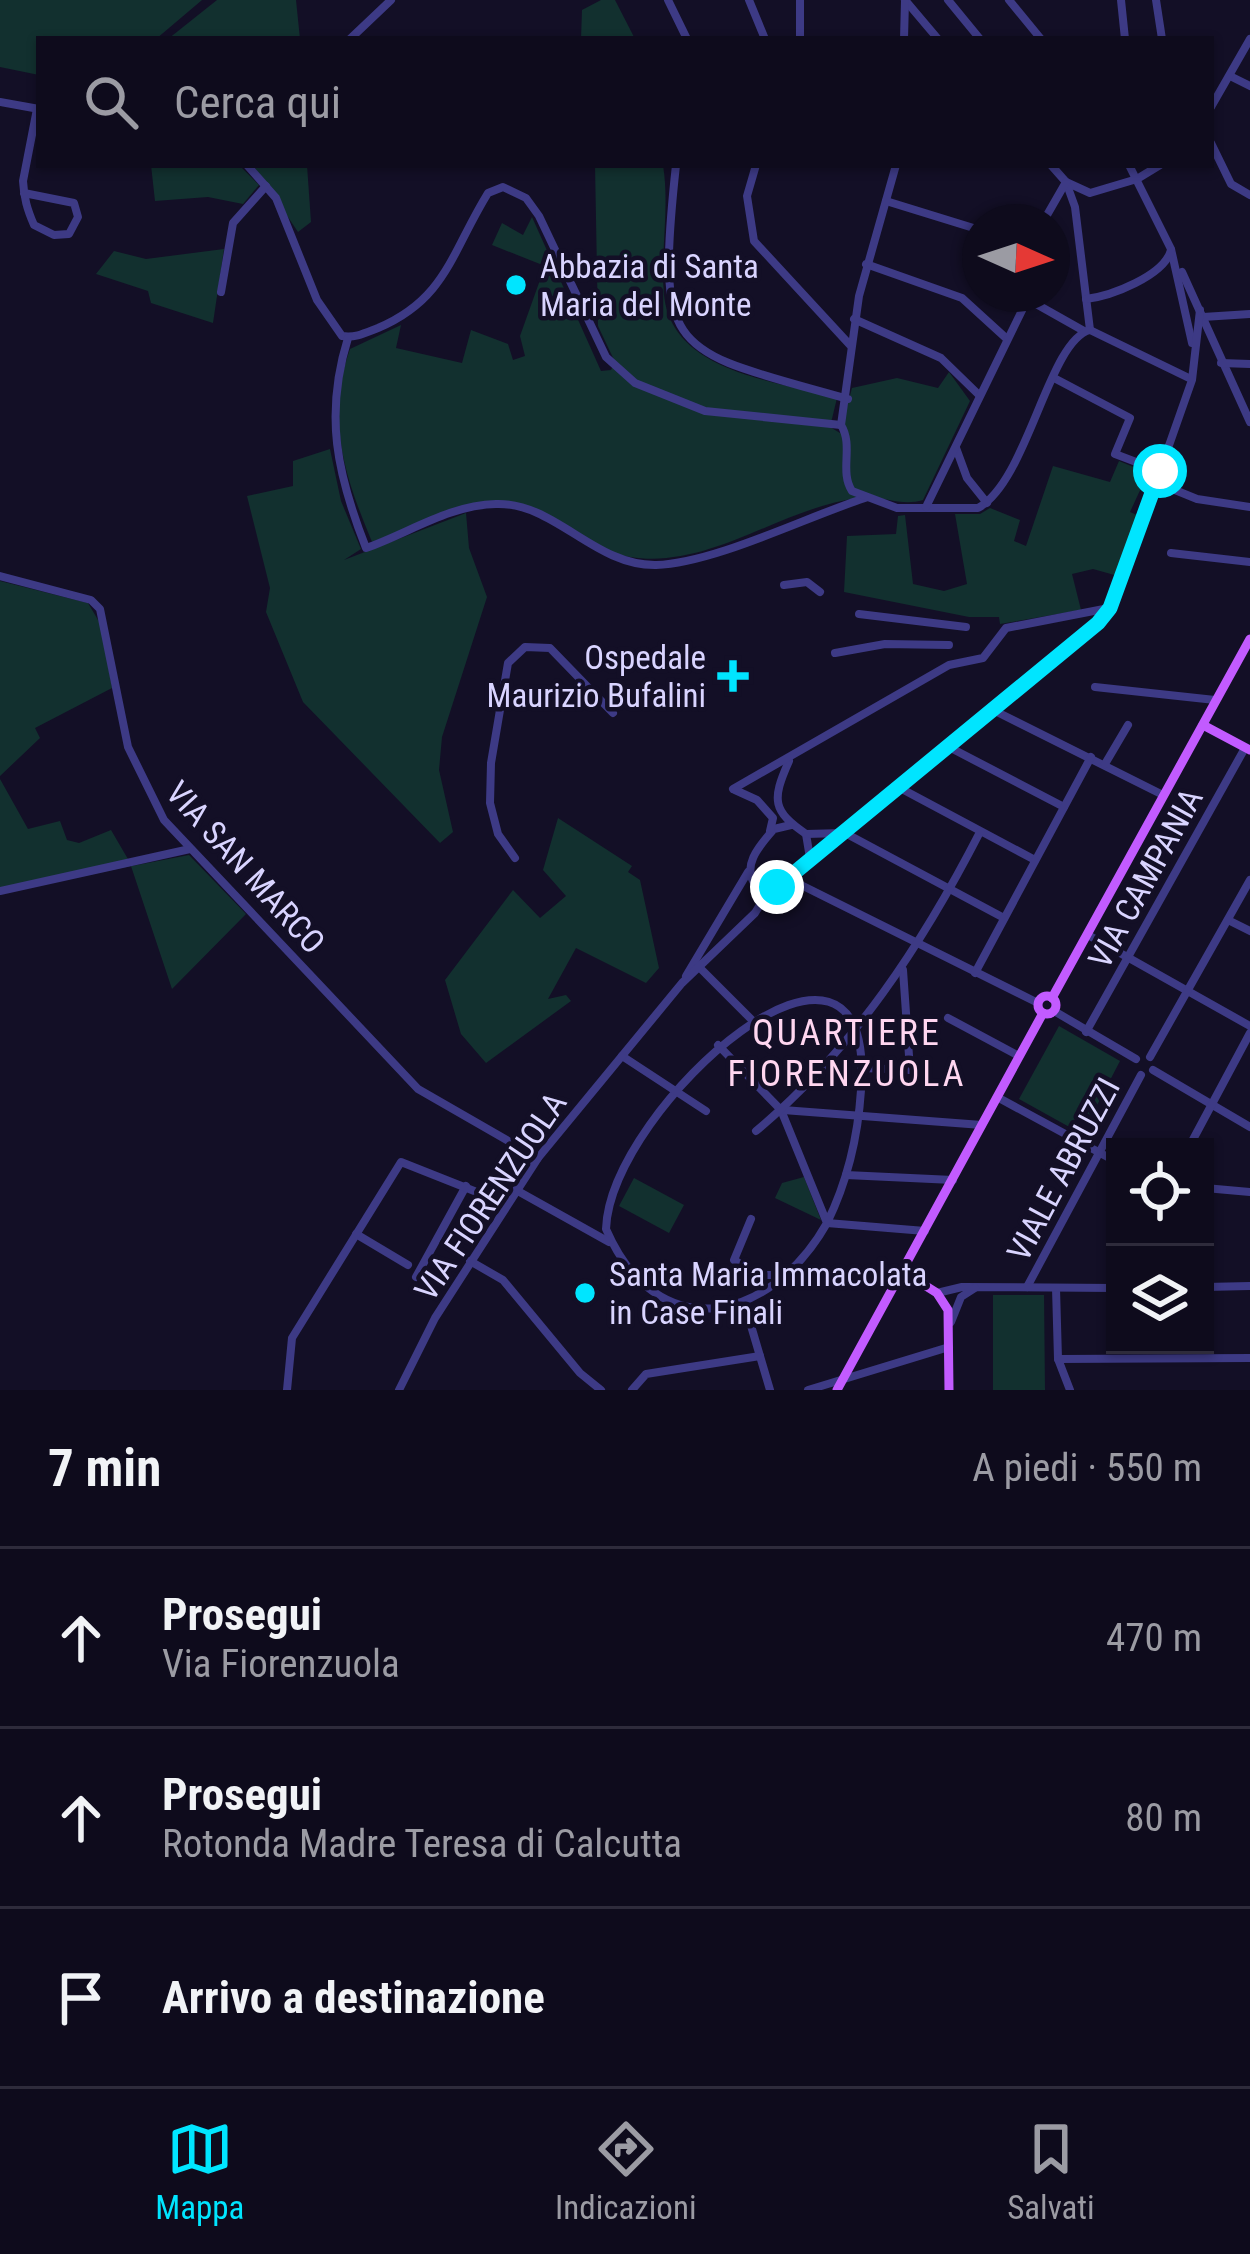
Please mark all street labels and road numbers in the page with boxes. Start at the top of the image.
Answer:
street label: VIA SAN MARCO [158,773,333,961]
street label: VIA CAMPANIA [1080,782,1211,975]
street label: VIALE ABRUZZI [999,1071,1128,1267]
street label: VIA FIORENZUOLA [406,1085,574,1308]

